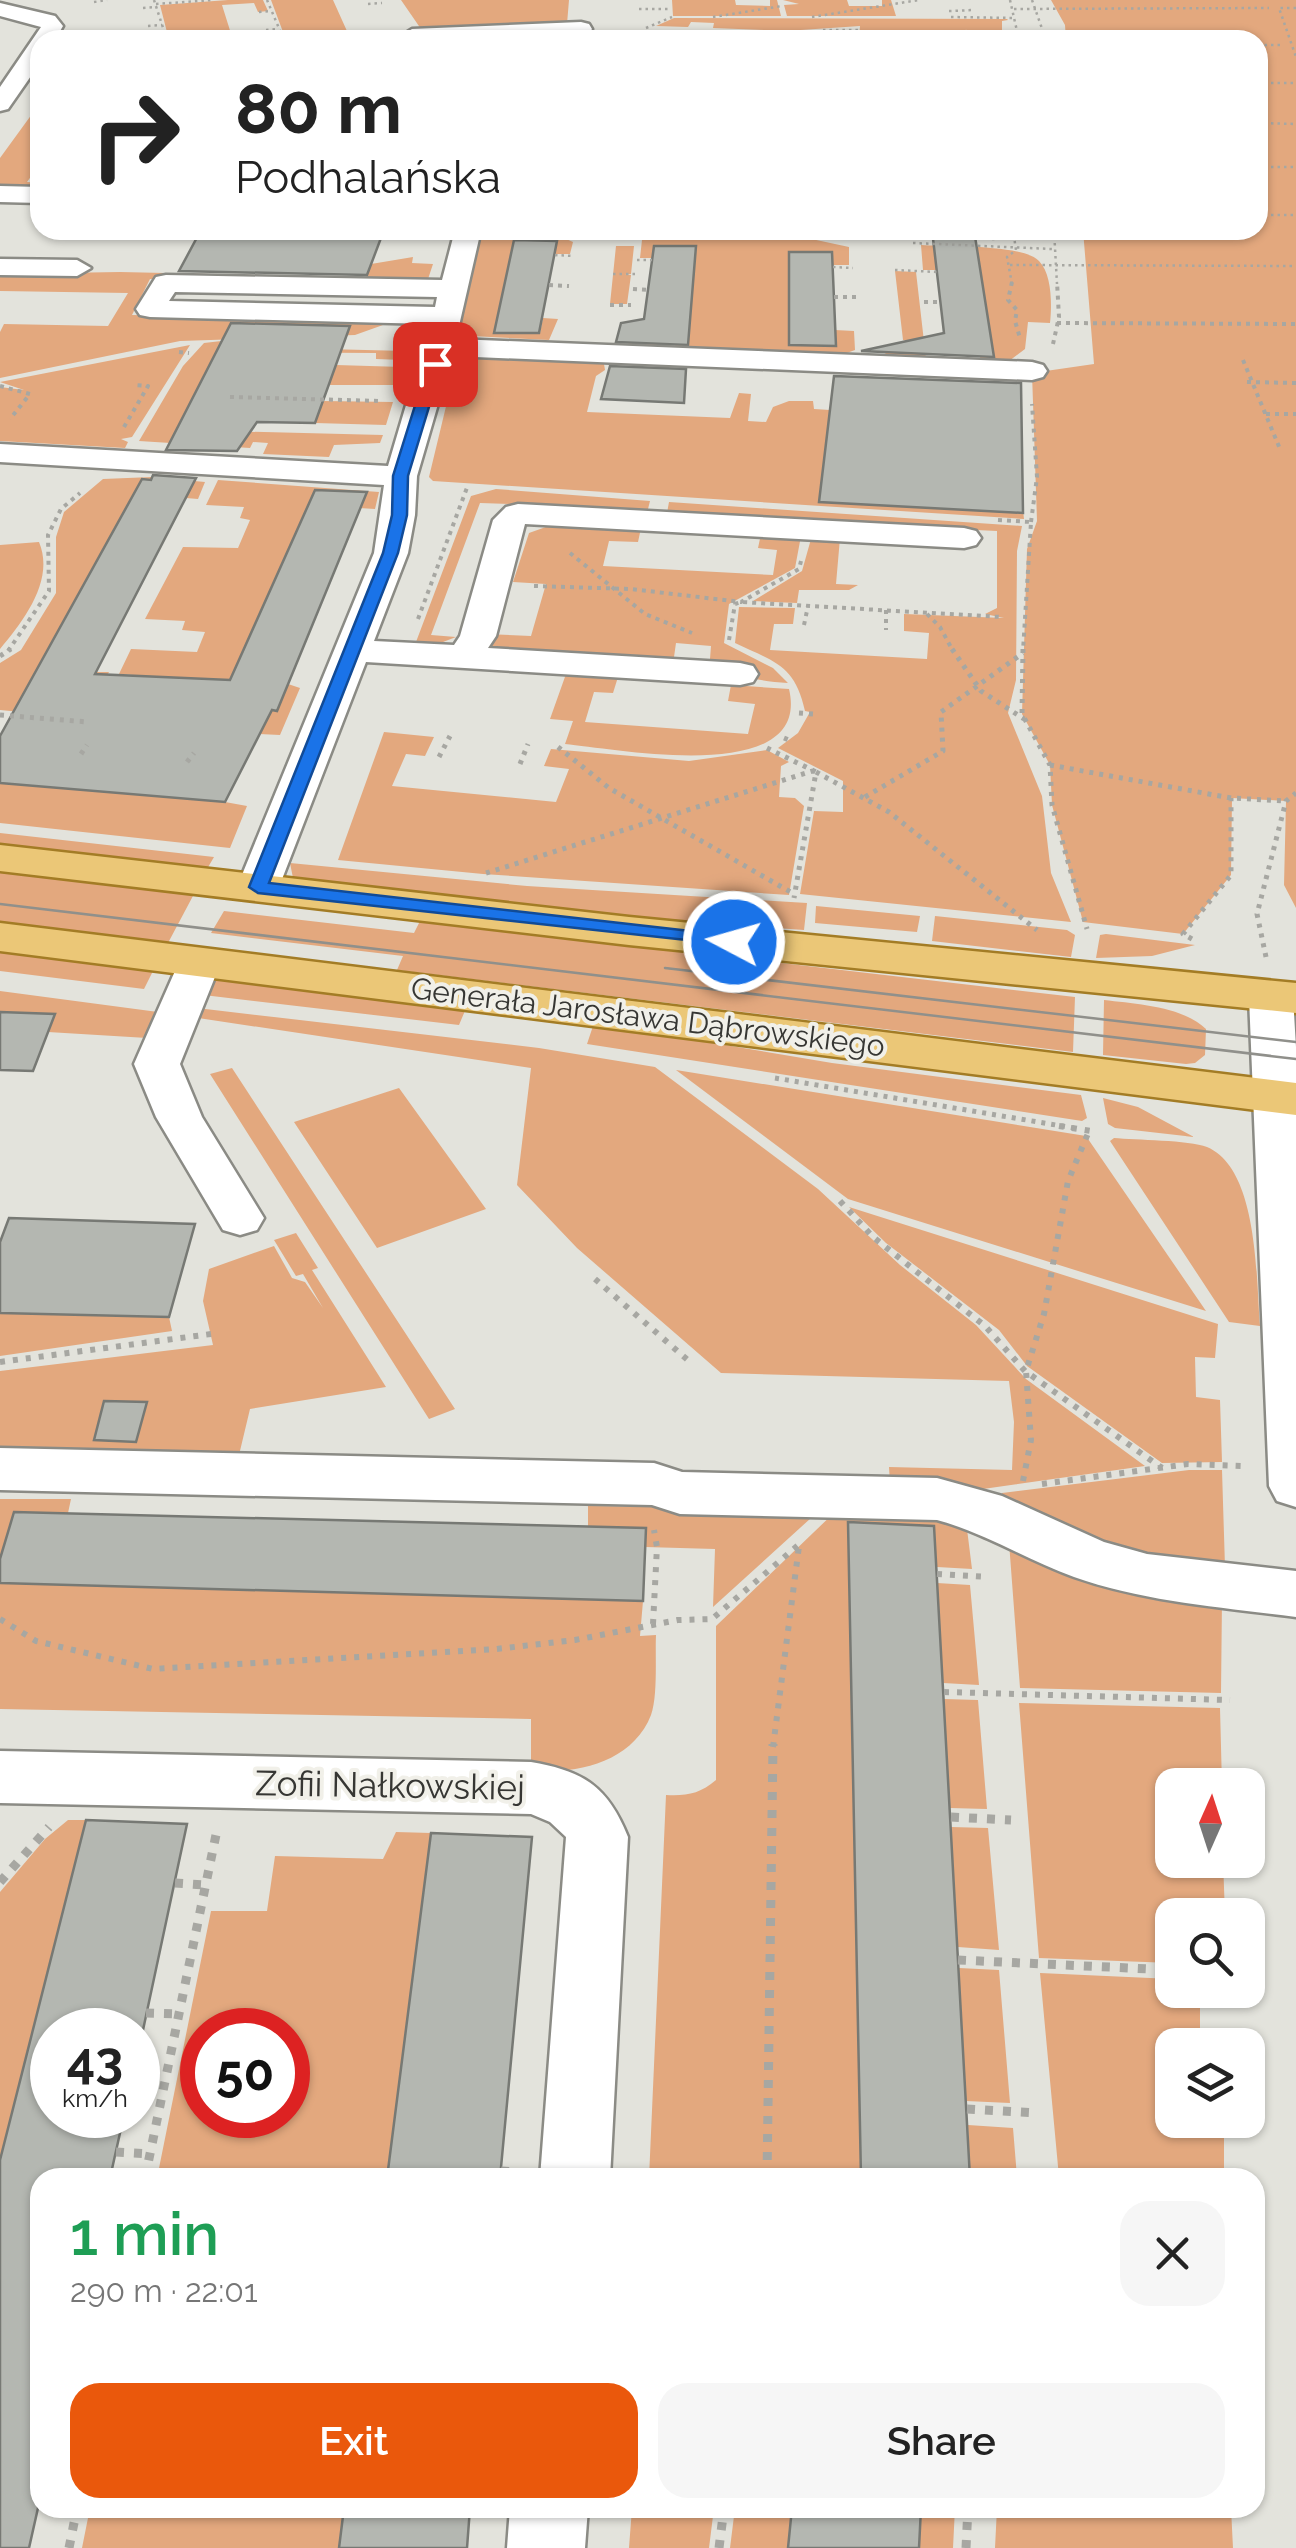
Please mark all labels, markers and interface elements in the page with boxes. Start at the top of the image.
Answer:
text: 80 m [235,67,402,149]
icon: right [70,70,200,200]
text: Podhalańska [235,151,501,204]
pin [393,322,478,407]
icon: arrive [408,337,463,392]
position arrow [682,890,786,994]
street label: Generała Jarosława Dąbrowskiego [409,971,887,1063]
street label: Zofii Nałkowskiej [255,1762,525,1808]
north arrow [1155,1768,1265,1878]
map controls [1155,1768,1265,2138]
button: search [1155,1898,1265,2008]
speed limit sign: 50 [180,2008,310,2138]
button: layers [1155,2028,1265,2138]
text: 43 [67,2031,123,2090]
text: km/h [62,2083,128,2113]
text: 1 min [70,2199,219,2269]
button: close [1120,2201,1225,2306]
text: 290 m · 22:01 [70,2272,258,2309]
button: Exit [70,2383,638,2498]
button: Share [658,2383,1225,2498]

